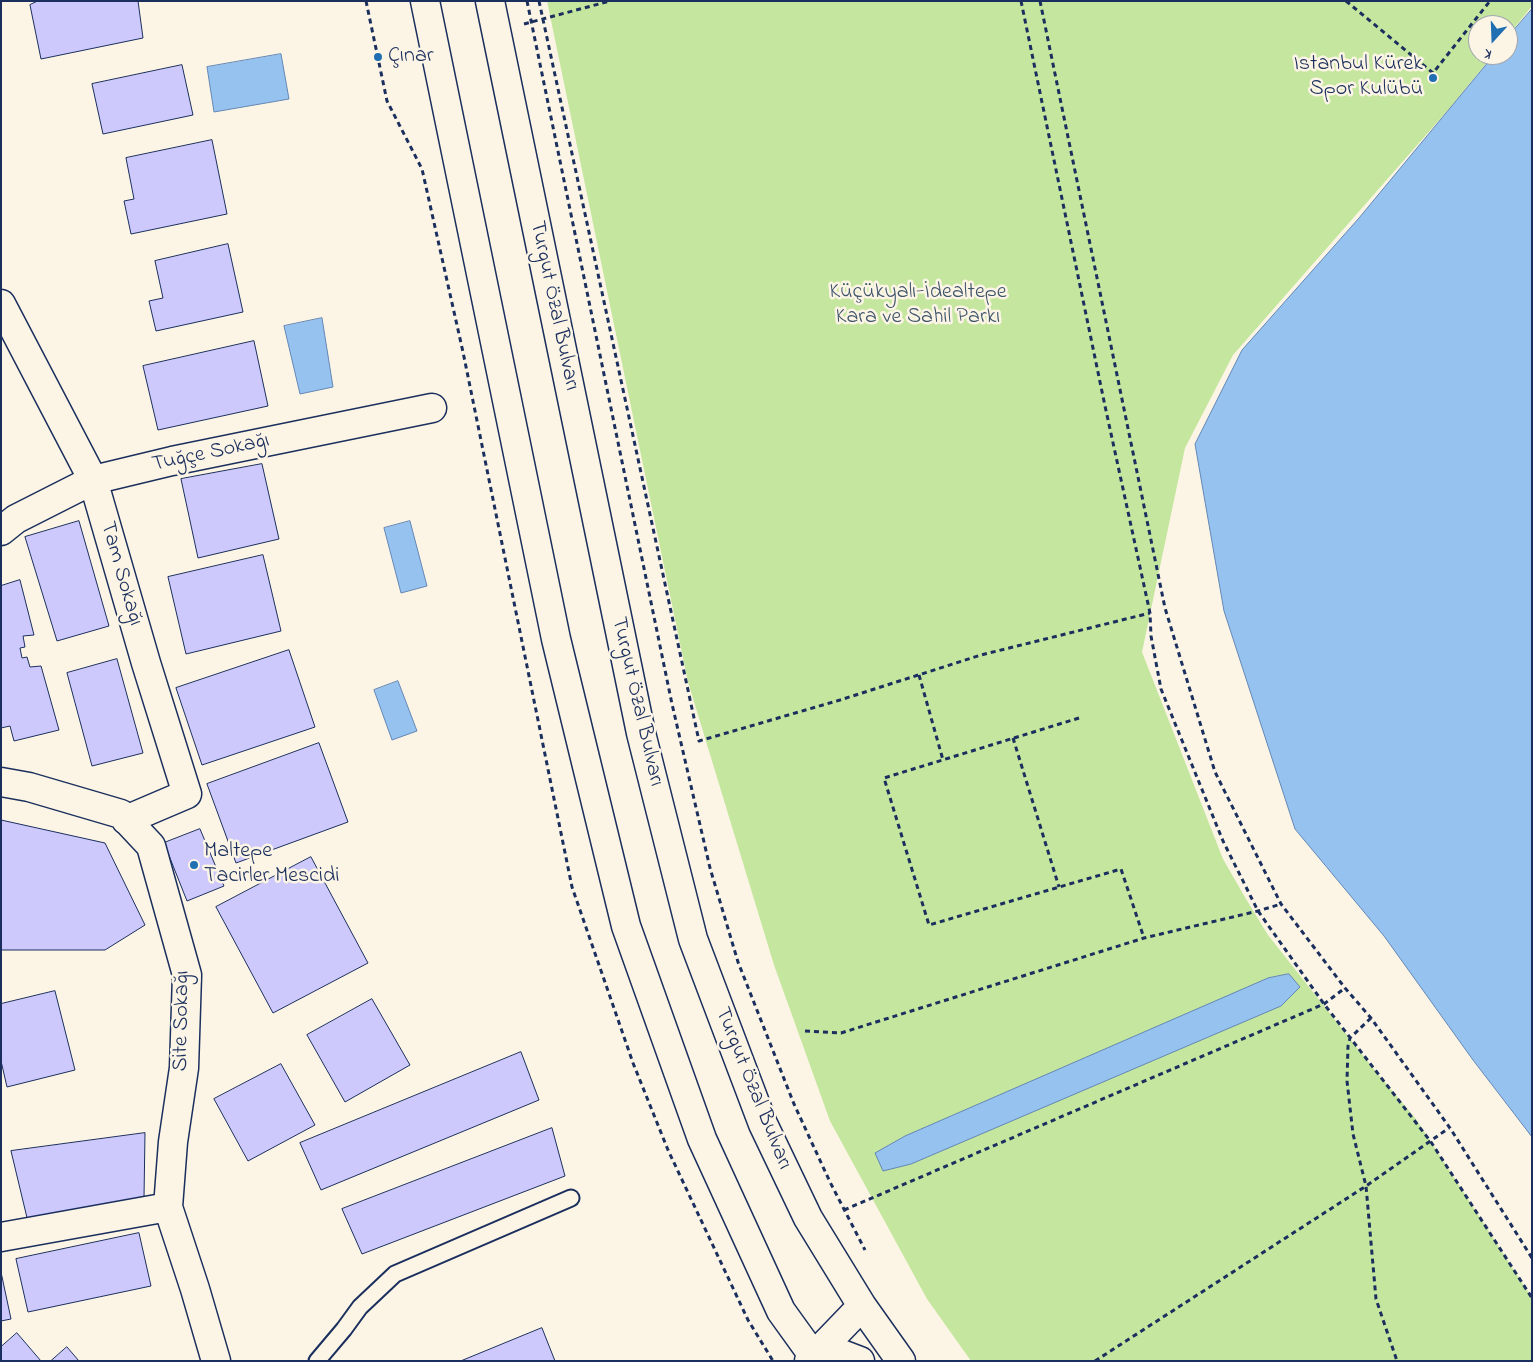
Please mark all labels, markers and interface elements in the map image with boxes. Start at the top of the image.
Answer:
north arrow [1468,15,1518,65]
text: K [1481,43,1495,65]
place label: Çınar [388,44,434,70]
marker: Çınar [372,51,384,63]
place label: Istanbul Kürek Spor Kulübü [1294,52,1423,104]
marker: Istanbul Kürek Spor Kulübü [1427,72,1439,84]
street label: Turgut Özal Bulvarı [522,219,584,393]
park label: Küçükyalı-İdealtepe Kara ve Sahil Parkı [829,280,1007,332]
street label: Tuğçe Sokağı [150,429,272,479]
street label: Tam Sokağı [93,519,147,629]
street label: Turgut Özal Bulvarı [604,615,668,789]
place label: Maltepe Tacirler Mescidi [204,839,339,890]
marker: Maltepe Tacirler Mescidi [188,859,200,871]
street label: Site Sokağı [169,970,197,1072]
street label: Turgut Özal Bulvarı [707,1004,797,1174]

